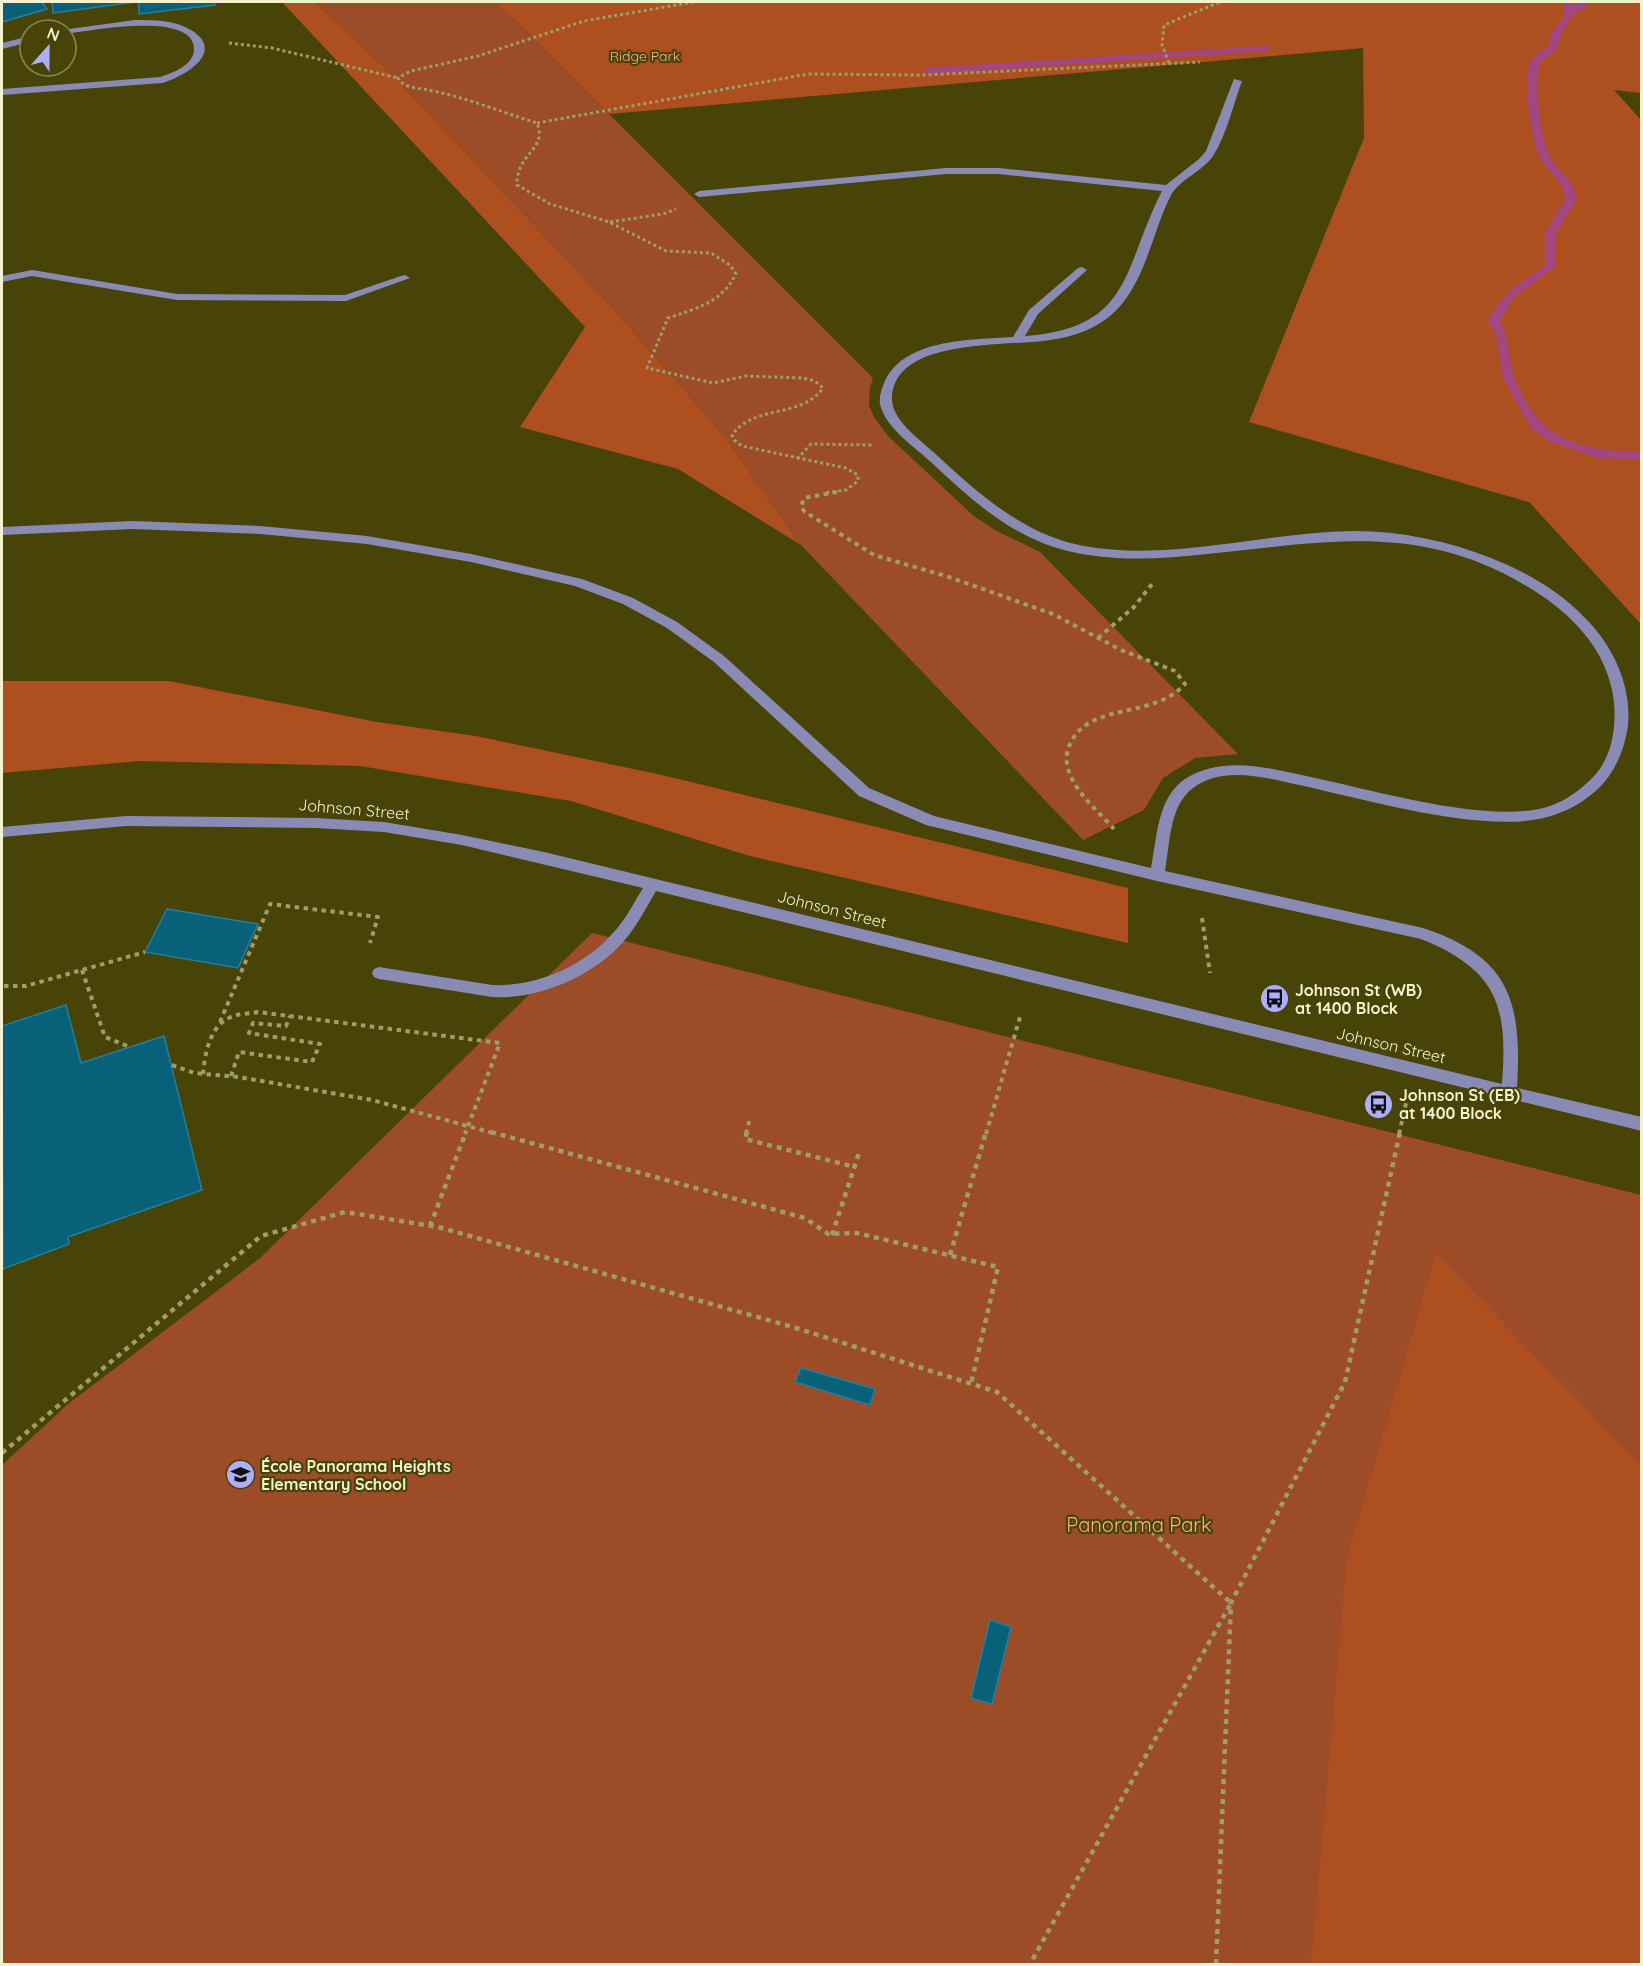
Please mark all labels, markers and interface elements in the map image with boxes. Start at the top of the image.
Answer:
north arrow [18,18,78,78]
text: N [44,23,62,45]
park label: Ridge Park [610,47,680,65]
street label: Johnson Street [298,794,410,824]
street label: Johnson Street [775,886,889,932]
place label: Johnson St (WB) at 1400 Block [1295,980,1422,1018]
bus stop icon: Johnson St (WB) at 1400 Block [1258,983,1290,1015]
street label: Johnson Street [1334,1023,1448,1067]
place label: Johnson St (EB) at 1400 Block [1399,1085,1520,1123]
bus stop icon: Johnson St (EB) at 1400 Block [1362,1088,1394,1120]
place label: École Panorama Heights Elementary School [261,1456,451,1494]
school or university icon: École Panorama Heights Elementary School [224,1459,256,1491]
park label: Panorama Park [1066,1512,1212,1537]

